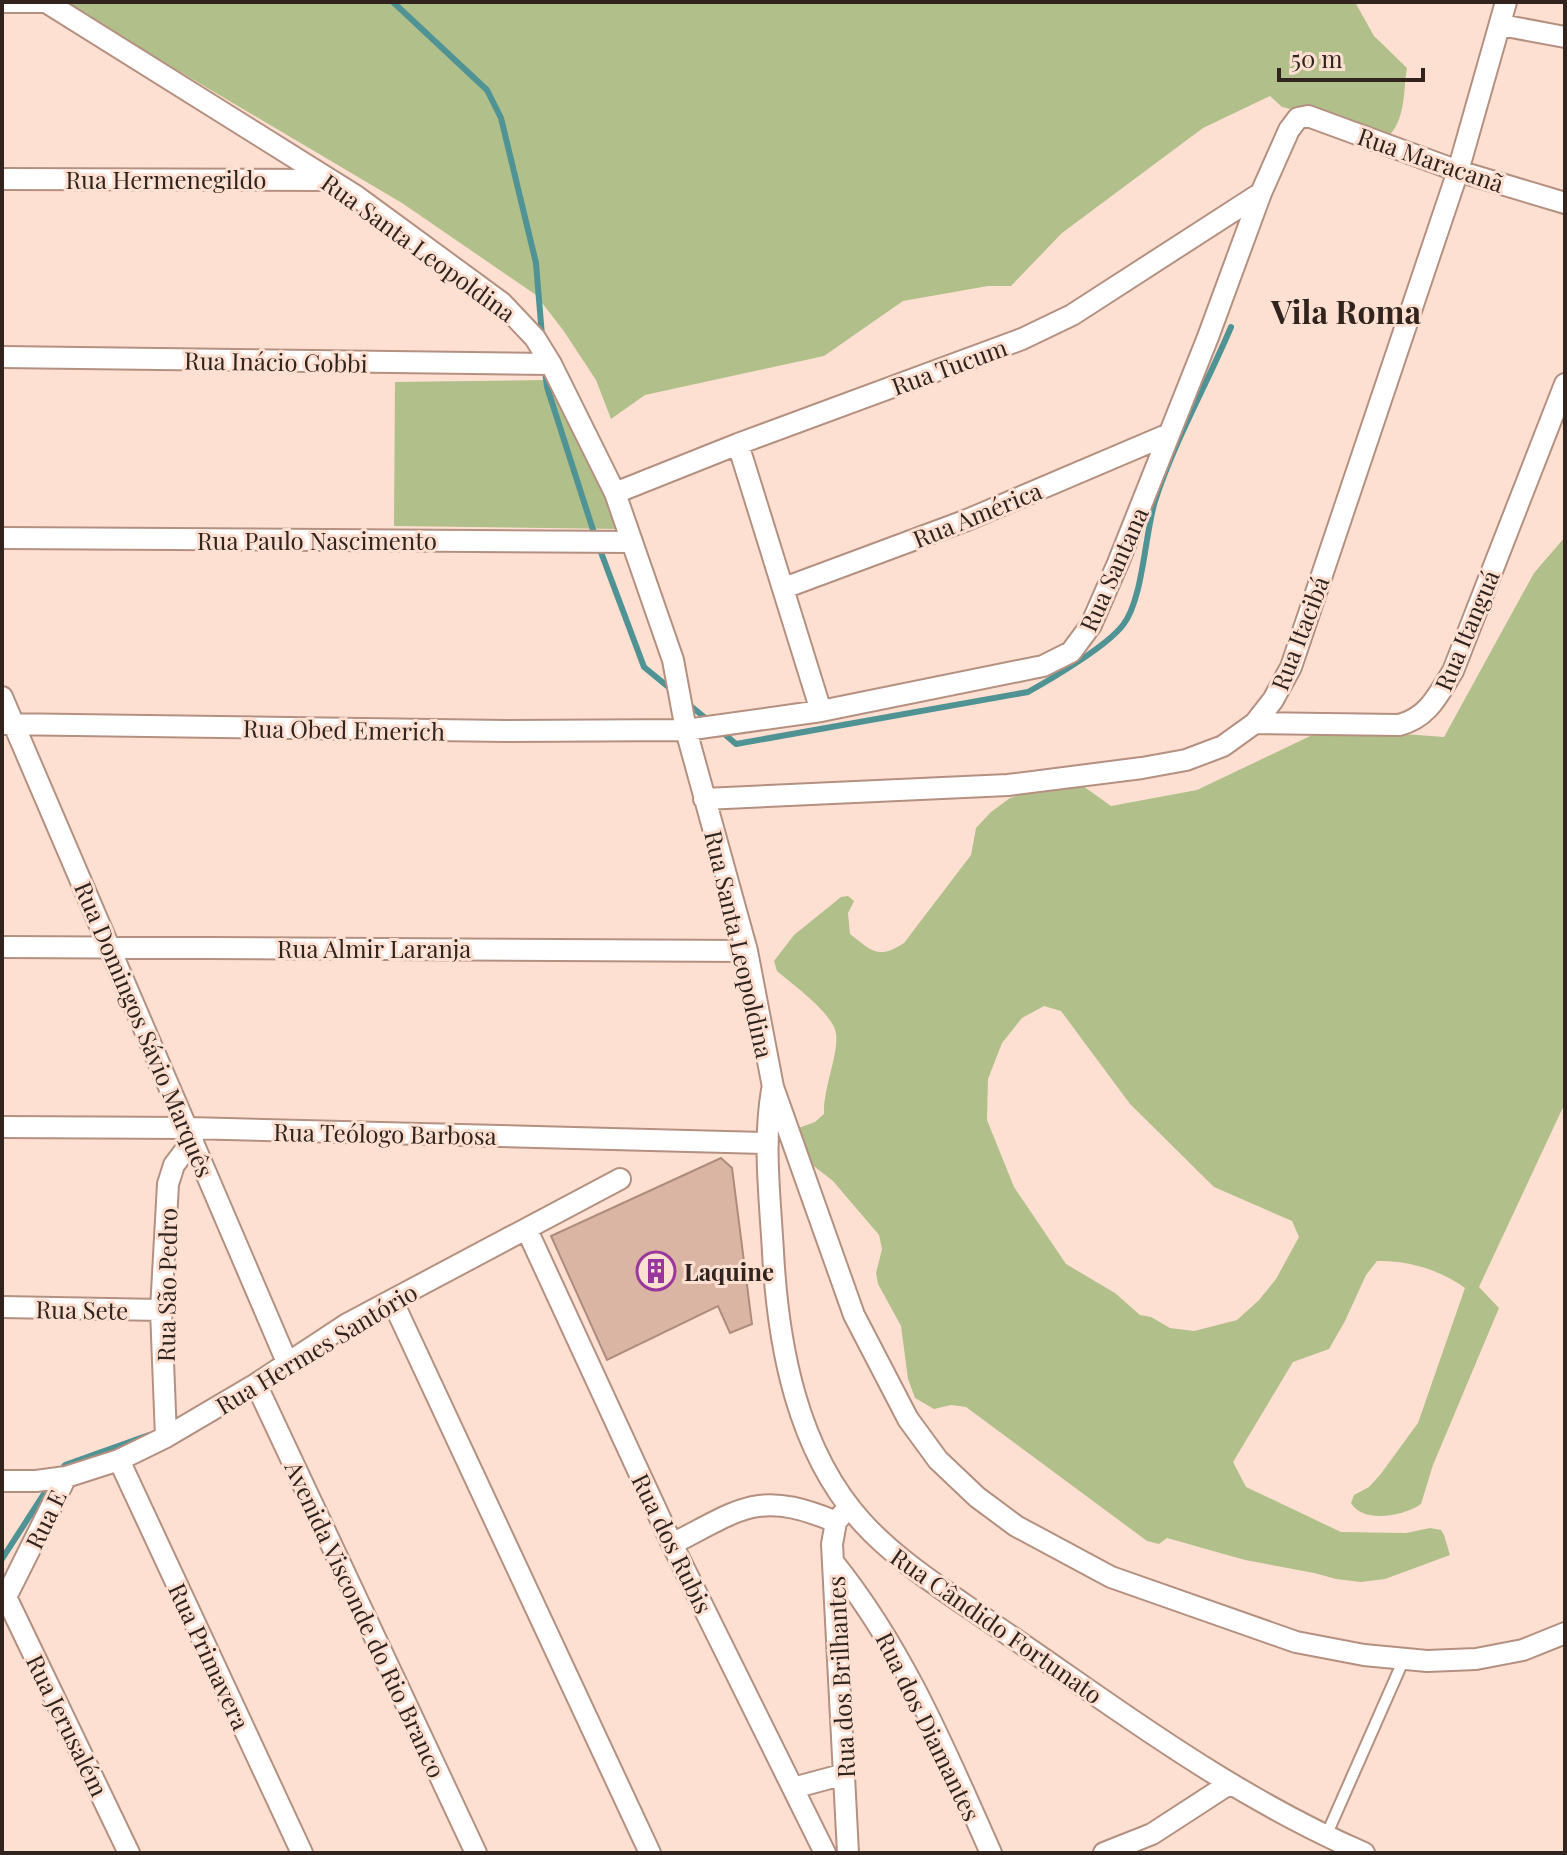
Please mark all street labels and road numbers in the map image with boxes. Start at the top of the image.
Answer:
street label: Rua Maracanã [1354,119,1508,199]
street label: Rua Hermenegildo [65,163,267,195]
street label: Rua Santa Leopoldina [315,166,523,328]
street label: Rua Tucum [887,330,1011,402]
street label: Rua Inácio Gobbi [184,343,368,379]
street label: Rua América [908,474,1046,554]
street label: Rua Santana [1071,502,1155,636]
street label: Rua Paulo Nascimento [197,524,437,556]
street label: Rua Itanguá [1426,565,1506,695]
street label: Rua Itacibá [1263,571,1335,695]
street label: Rua Obed Emerich [243,711,445,747]
street label: Rua Santa Leopoldina [698,827,782,1061]
street label: Rua Domingos Sávio Marquês [68,876,222,1182]
street label: Rua Almir Laranja [277,932,471,964]
street label: Rua Teólogo Barbosa [273,1115,497,1151]
street label: Rua São Pedro [149,1208,183,1362]
street label: Rua Hermes Santório [209,1275,423,1421]
street label: Rua Sete [35,1292,129,1326]
street label: Avenida Visconde do Rio Branco [278,1455,454,1782]
street label: Rua dos Rubis [625,1468,721,1618]
street label: Rua E [17,1484,73,1554]
street label: Rua Cândido Fortunato [885,1540,1109,1710]
street label: Rua dos Brilhantes [819,1575,861,1779]
street label: Rua Primavera [162,1577,258,1735]
street label: Rua dos Diamantes [869,1626,989,1826]
street label: Rua Jerusalém [20,1649,116,1801]

